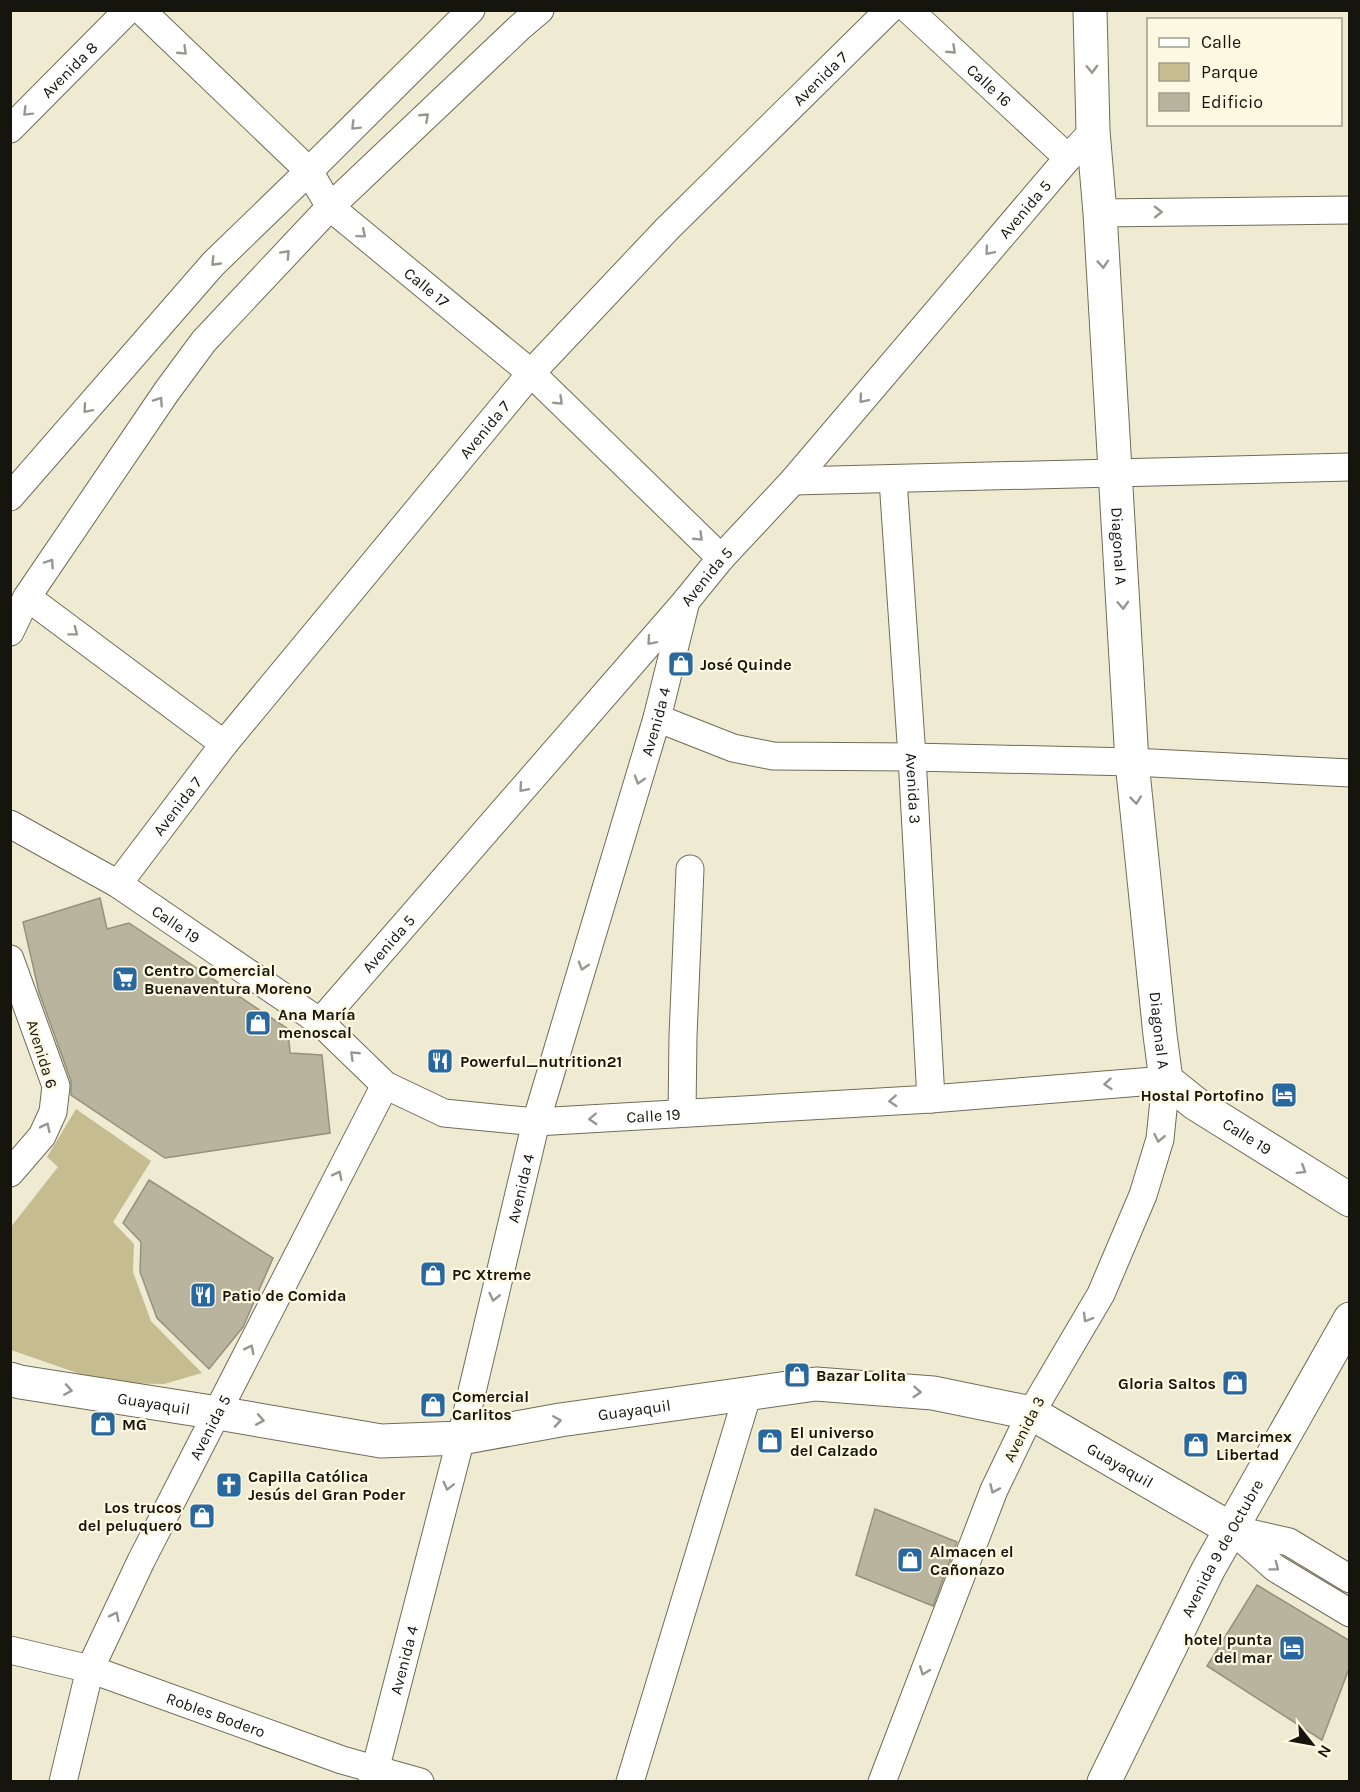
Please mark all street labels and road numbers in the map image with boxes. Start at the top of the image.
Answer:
street label: Avenida 8 [37,37,101,101]
street label: Avenida 7 [789,47,852,109]
street label: Calle 16 [963,60,1016,110]
street label: Avenida 5 [994,176,1055,242]
street label: Calle 17 [401,263,454,311]
street label: Avenida 7 [455,396,514,462]
street label: Diagonal A [1108,507,1131,586]
street label: Avenida 5 [677,543,736,609]
street label: Avenida 4 [637,685,674,758]
street label: Avenida 3 [902,752,925,824]
street label: Avenida 7 [149,772,206,839]
street label: Calle 19 [148,901,204,947]
street label: Avenida 5 [358,911,419,976]
street label: Diagonal A [1146,991,1174,1070]
street label: Avenida 6 [23,1017,61,1091]
street label: Calle 19 [626,1104,681,1126]
street label: Calle 19 [1219,1114,1275,1158]
street label: Avenida 4 [503,1152,538,1225]
street label: Guayaquil [116,1388,192,1418]
street label: Avenida 5 [185,1391,234,1463]
street label: Avenida 3 [999,1393,1049,1465]
street label: Guayaquil [597,1395,672,1424]
street label: Guayaquil [1084,1438,1157,1491]
street label: Avenida 9 de Octubre [1177,1476,1267,1620]
street label: Avenida 4 [386,1623,422,1697]
street label: Robles Bodero [164,1688,268,1741]

